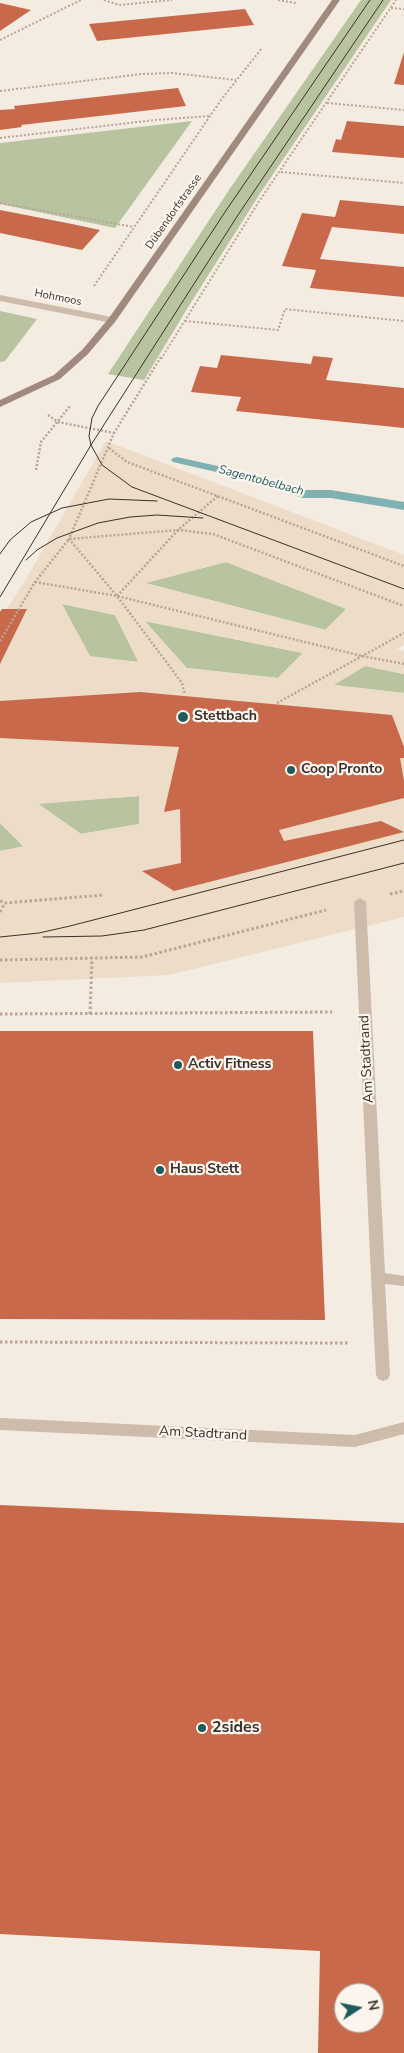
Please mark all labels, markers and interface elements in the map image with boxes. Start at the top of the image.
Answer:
street label: Dübendorfstrasse [143,172,205,252]
street label: Hohmoos [33,287,83,309]
water label: Sagentobelbach [217,463,305,499]
place label: Stettbach [194,709,257,725]
marker: Stettbach [176,710,190,724]
place label: Coop Pronto [301,762,382,778]
marker: Coop Pronto [285,764,297,776]
street label: Am Stadtrand [356,1015,378,1103]
place label: Activ Fitness [188,1057,271,1073]
marker: Activ Fitness [172,1059,184,1071]
place label: Haus Stett [170,1162,239,1178]
marker: Haus Stett [154,1164,166,1176]
street label: Am Stadtrand [159,1423,247,1445]
place label: 2sides [212,1718,260,1738]
marker: 2sides [196,1722,208,1734]
north arrow [334,1983,384,2033]
text: N [363,1998,384,2012]

